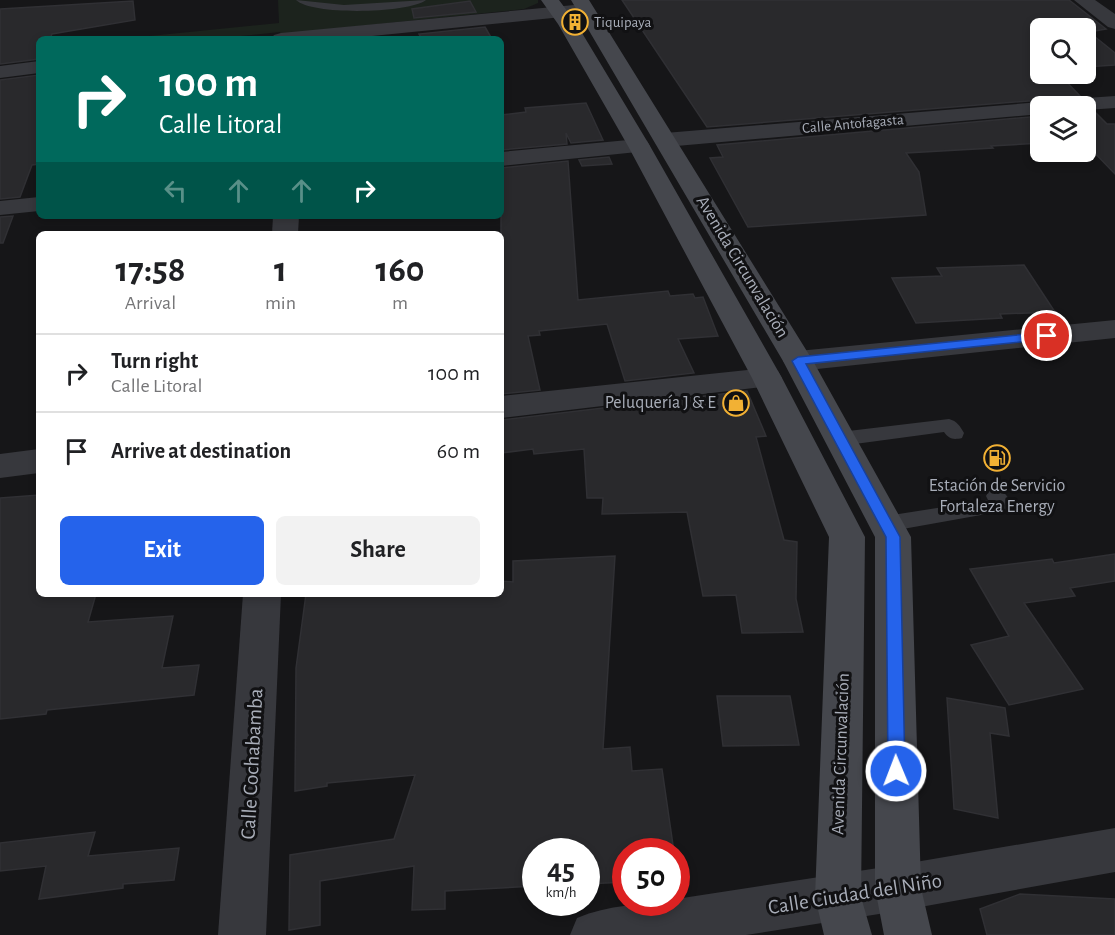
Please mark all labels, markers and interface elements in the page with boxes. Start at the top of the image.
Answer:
building icon: Tiquipaya [560,7,590,37]
place label: Tiquipaya [594,15,651,30]
map controls [1030,18,1096,162]
button: search [1030,18,1096,84]
icon: right [60,60,138,138]
text: 100 m [159,62,258,104]
button: layers [1030,96,1096,162]
text: Calle Litoral [159,111,282,138]
street label: Calle Antofagasta [802,112,905,136]
icon: left [159,174,192,207]
icon: ahead [222,174,255,207]
icon: ahead [285,174,318,207]
icon: right [348,174,381,207]
street label: Avenida Circunvalación [693,193,791,341]
text: 17:58 [115,252,185,288]
text: 1 [274,252,287,288]
text: 160 [375,252,425,288]
text: Arrival [125,293,176,313]
text: min [265,293,296,313]
text: m [392,293,408,313]
pin [1021,310,1072,361]
icon: arrive [1030,319,1063,352]
text: Turn right [111,350,198,372]
icon: right [60,357,93,390]
text: 100 m [428,362,480,384]
text: Calle Litoral [111,376,202,396]
shop icon: Peluquería J & E [721,388,751,418]
place label: Peluquería J & E [605,394,716,412]
icon: arrive [60,435,93,468]
text: Arrive at destination [111,440,291,462]
text: 60 m [437,440,480,462]
fuel station icon: Estación de Servicio Fortaleza Energy [982,443,1012,473]
place label: Estación de Servicio Fortaleza Energy [929,477,1066,516]
button: Exit [60,516,264,585]
button: Share [276,516,480,585]
street label: Avenida Circunvalación [829,673,853,835]
street label: Calle Cochabamba [238,688,266,840]
position arrow [864,739,928,803]
speed limit sign: 50 [612,838,690,916]
text: 45 [547,855,575,885]
street label: Calle Ciudad del Niño [767,870,943,918]
text: km/h [546,885,576,900]

